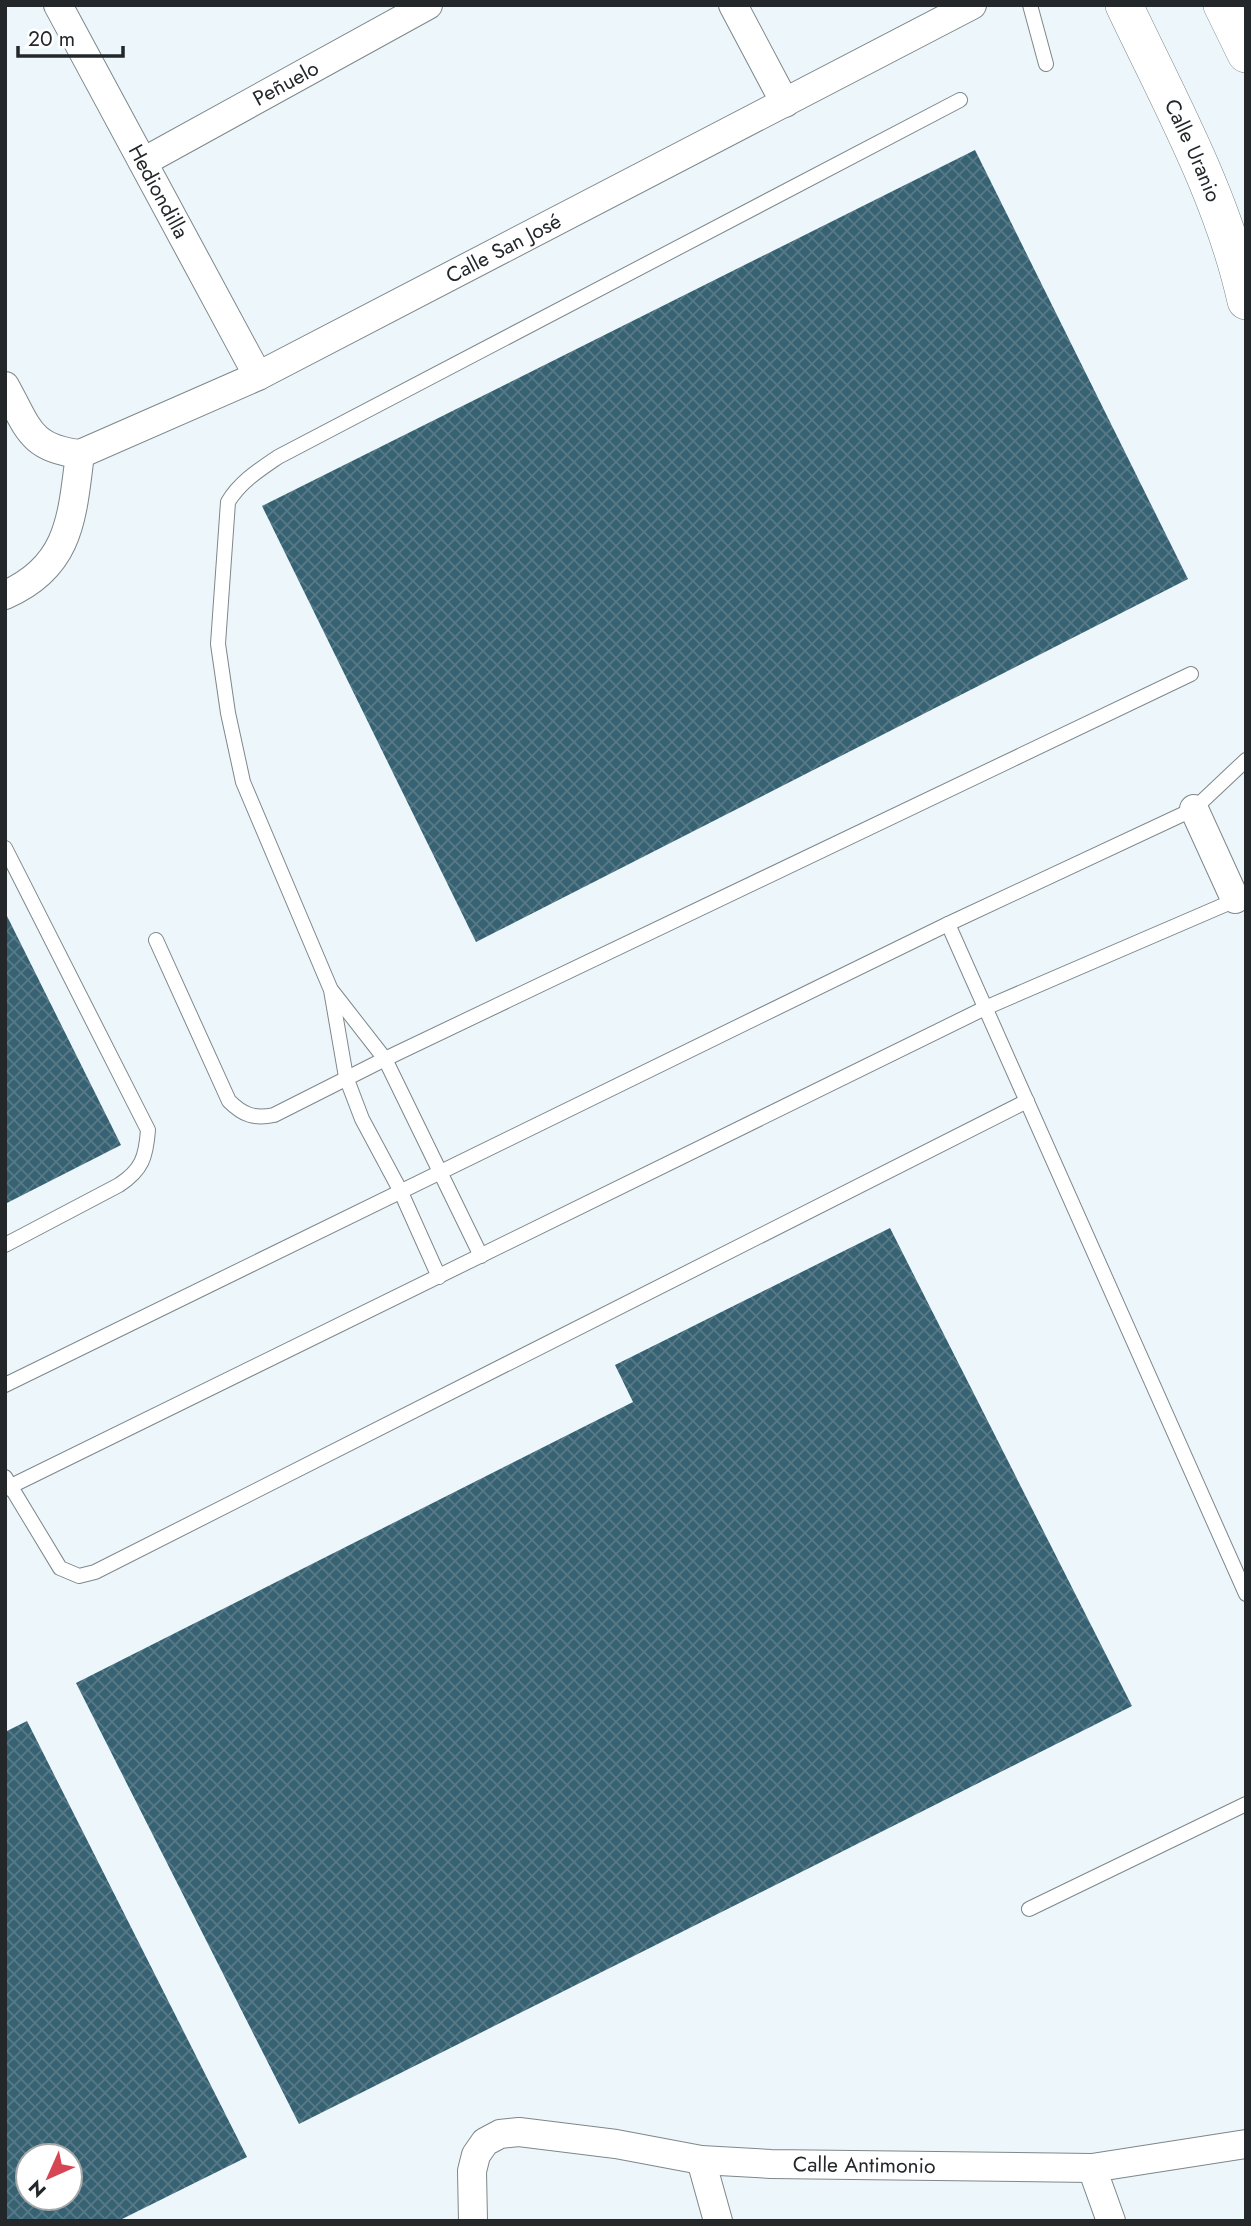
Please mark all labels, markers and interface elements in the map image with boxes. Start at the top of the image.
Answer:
scale bar [18,14,122,58]
text: 20 m [28,24,75,54]
street label: Peñuelo [247,53,324,114]
street label: Calle Uranio [1157,94,1229,206]
street label: Hediondilla [121,139,196,244]
street label: Calle San José [441,206,566,291]
north arrow [14,2142,84,2212]
street label: Calle Antimonio [793,2149,936,2181]
text: N [22,2174,52,2204]

